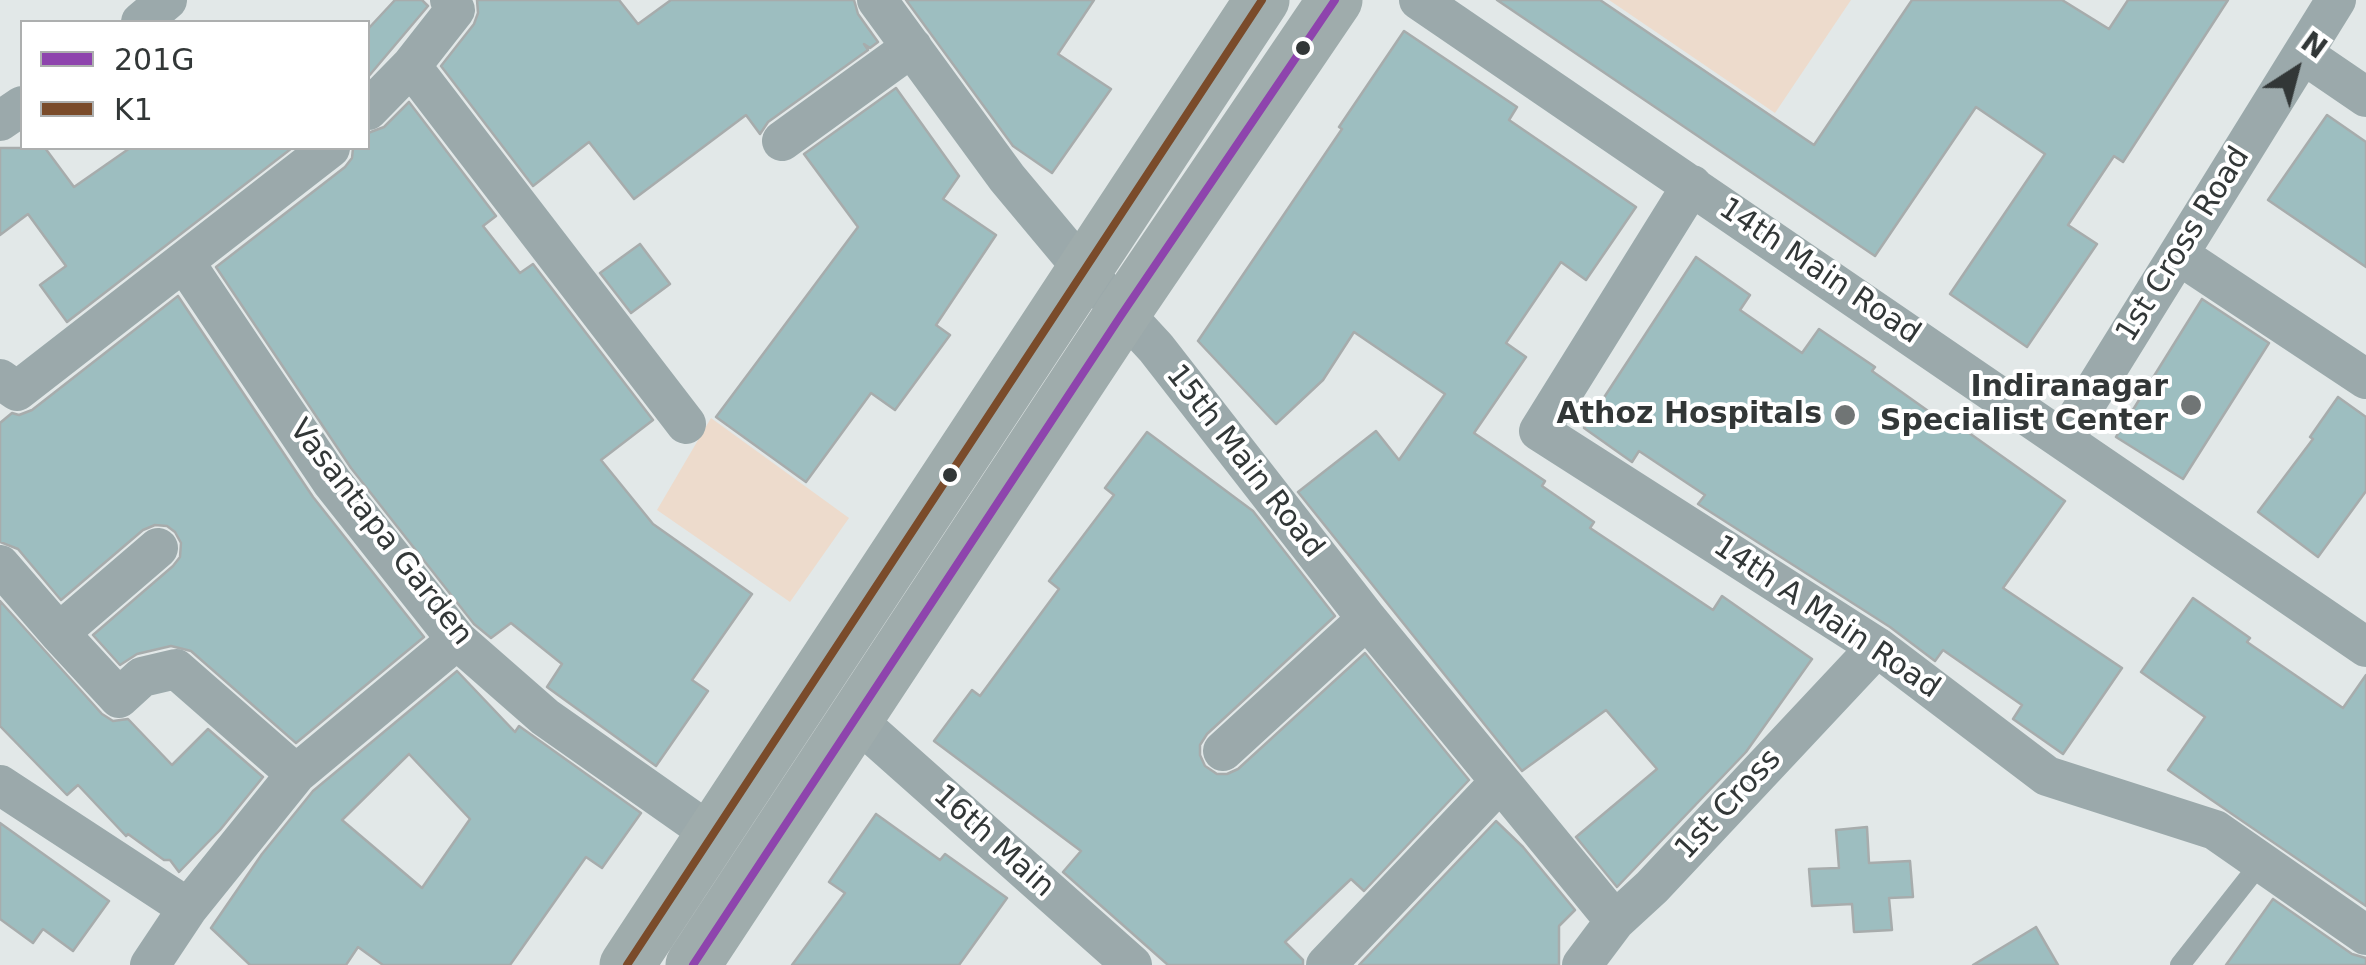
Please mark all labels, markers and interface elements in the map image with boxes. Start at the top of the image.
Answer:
legend [20,20,370,150]
north arrow [2246,20,2346,120]
text: N [2295,25,2333,66]
unlabelled marker [1293,38,1313,58]
text: 201G [114,42,195,77]
text: K1 [114,92,153,127]
street label: 1st Cross Road [2110,141,2258,349]
street label: 14th Main Road [1712,191,1926,353]
street label: 15th Main Road [1158,358,1330,566]
place label: Indiranagar Specialist Center [1880,370,2168,440]
marker: Indiranagar Specialist Center [2178,392,2204,418]
place label: Athoz Hospitals [1557,397,1822,433]
marker: Athoz Hospitals [1832,402,1858,428]
street label: Vasantapa Garden [281,413,479,653]
unlabelled marker [940,465,960,485]
street label: 14th A Main Road [1706,529,1946,707]
street label: 1st Cross [1669,742,1789,868]
street label: 16th Main [925,778,1061,906]

